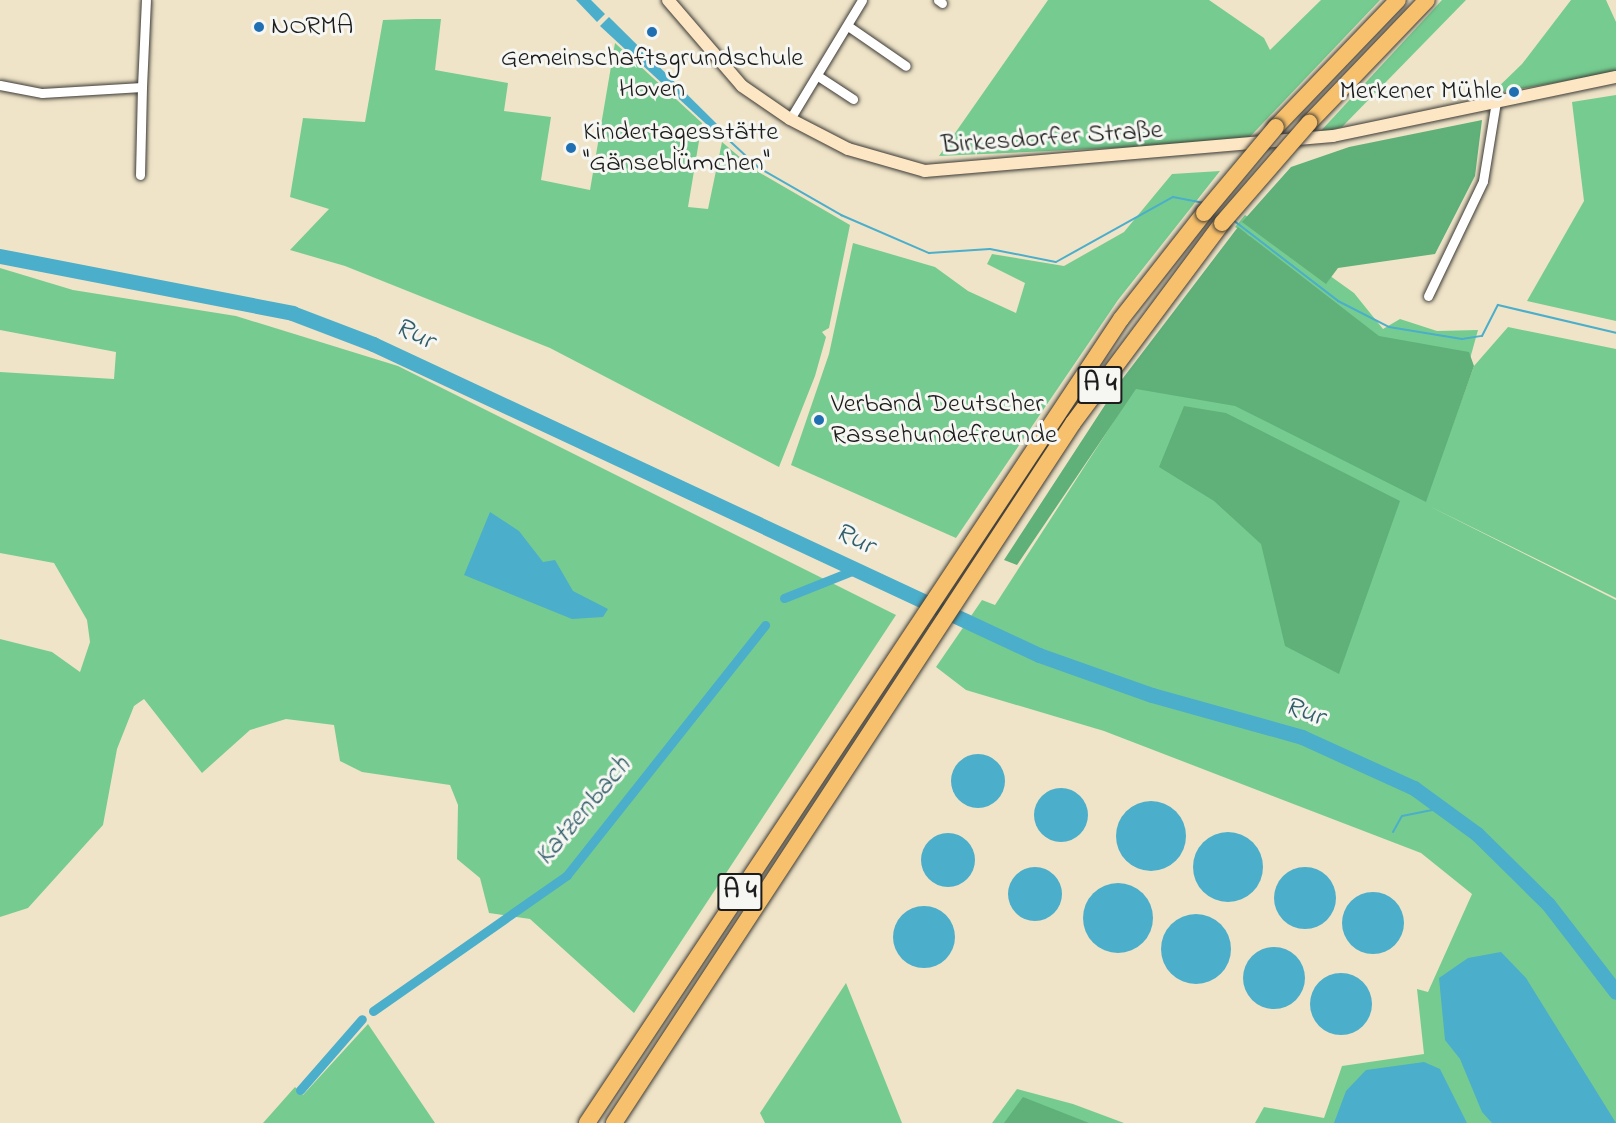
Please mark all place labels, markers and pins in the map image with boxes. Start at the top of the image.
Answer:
place label: NORMA [271,11,353,43]
marker: NORMA [252,20,266,34]
marker: Gemeinschaftsgrundschule Hoven [645,25,659,39]
place label: Gemeinschaftsgrundschule Hoven [501,42,803,105]
place label: Merkener Mühle [1339,76,1502,108]
marker: Merkener Mühle [1507,85,1521,99]
place label: Kindertagesstätte "Gänseblümchen" [583,116,778,179]
marker: Kindertagesstätte "Gänseblümchen" [564,141,578,155]
place label: Verband Deutscher Rassehundefreunde [831,388,1057,451]
marker: Verband Deutscher Rassehundefreunde [812,413,826,427]

